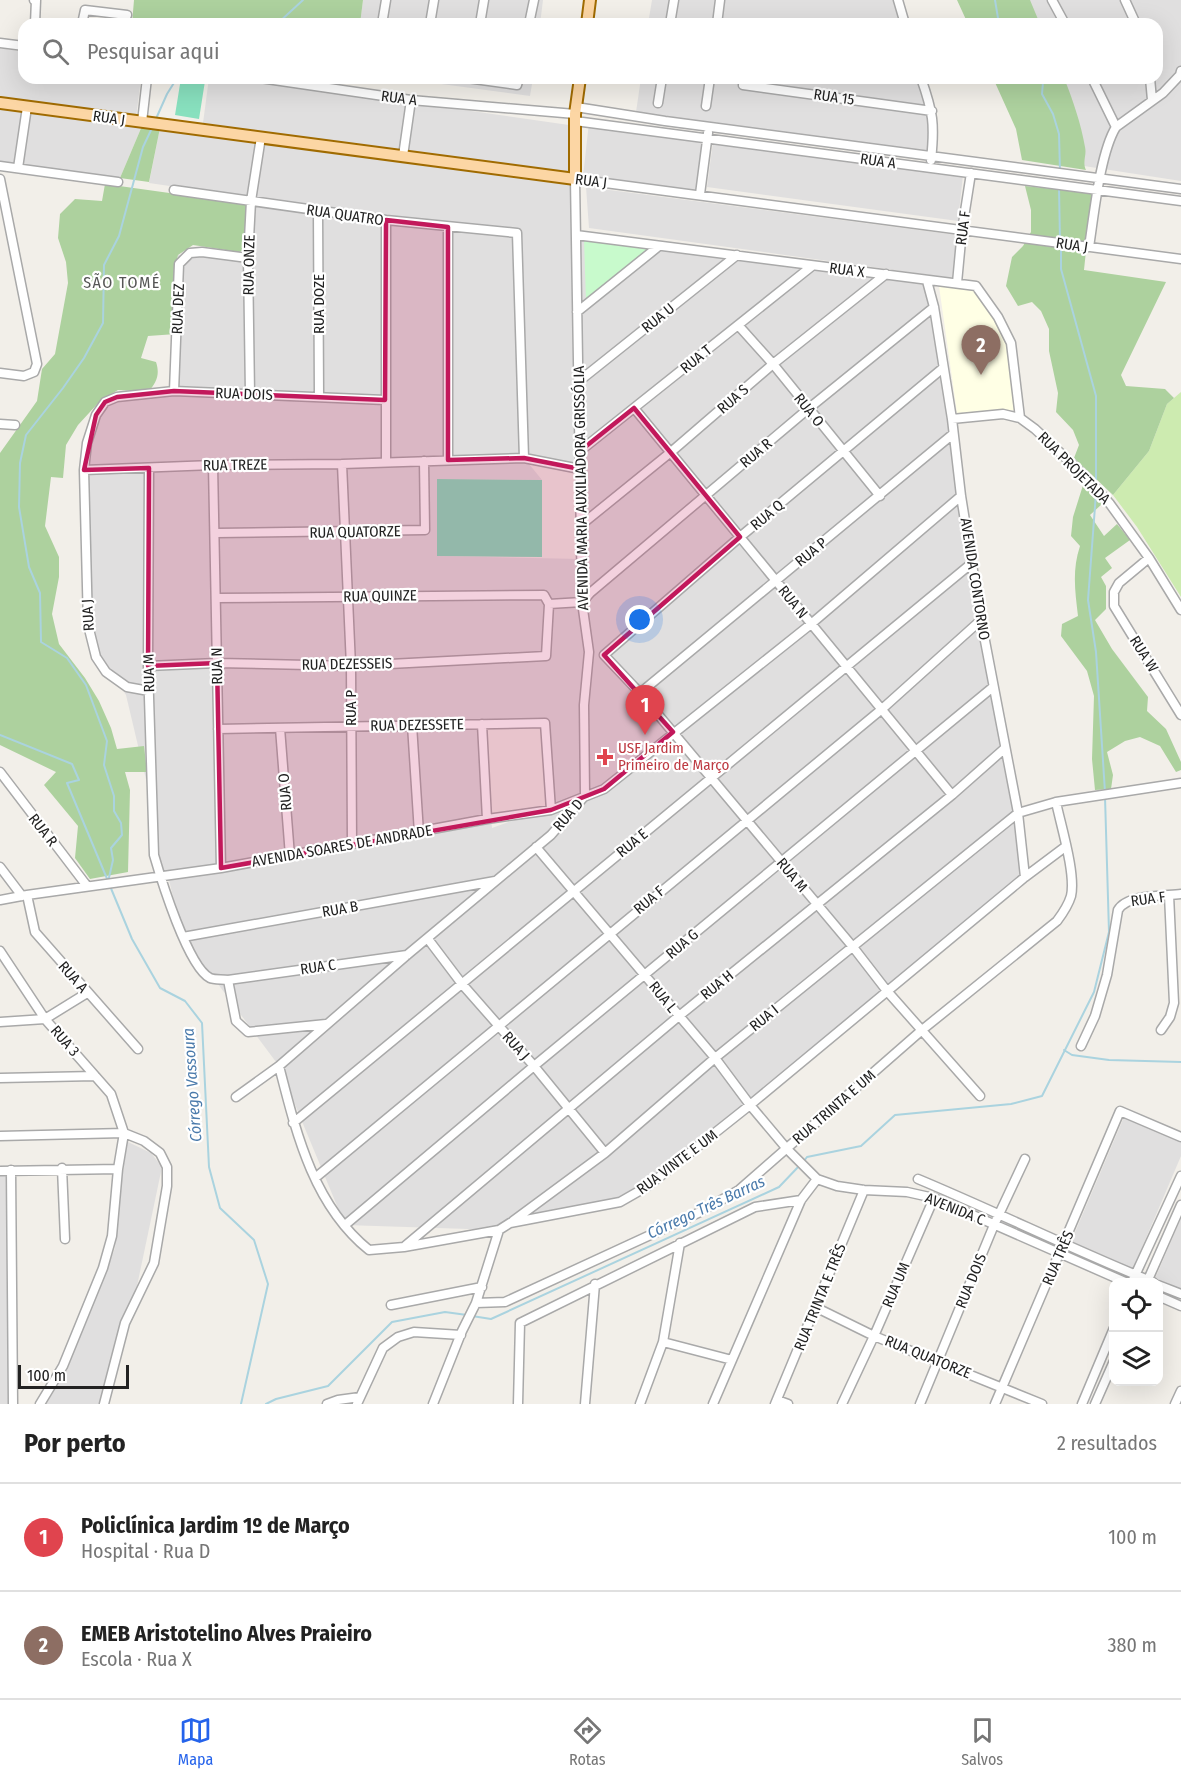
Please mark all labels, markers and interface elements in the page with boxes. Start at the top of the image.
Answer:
search box [18,18,1163,84]
icon: search [39,35,72,68]
text: Pesquisar aqui [87,38,219,65]
street label: RUA 15 [813,85,856,109]
street label: RUA A [380,87,418,109]
street label: RUA J [92,107,126,129]
street label: RUA A [859,150,897,172]
street label: RUA J [574,170,608,192]
street label: RUA QUATRO [305,201,385,229]
street label: RUA F [952,209,974,246]
street label: RUA ONZE [239,234,259,296]
street label: RUA J [1055,234,1089,256]
street label: RUA X [828,259,866,281]
district label: SÃO TOMÉ [83,273,161,292]
street label: RUA DOZE [310,274,328,334]
street label: RUA DEZ [168,283,188,335]
street label: RUA U [638,299,678,337]
pin: 2 [962,326,1000,375]
street label: RUA T [677,341,715,377]
street label: AVENIDA MARIA AUXILIADORA GRISSÓLIA [570,365,592,610]
street label: RUA S [714,381,752,417]
street label: RUA DOIS [215,384,273,404]
street label: RUA O [790,390,828,430]
street label: RUA PROJETADA [1034,428,1114,508]
street label: RUA R [736,434,776,472]
street label: RUA TREZE [203,455,267,475]
street label: RUA Q [747,496,788,534]
street label: AVENIDA CONTORNO [956,516,994,642]
street label: RUA QUATORZE [309,522,401,542]
street label: RUA P [791,534,831,570]
street label: RUA N [774,582,812,622]
street label: RUA QUINZE [343,586,417,606]
street label: RUA J [78,598,98,632]
your location [625,605,654,634]
street label: RUA W [1126,633,1162,675]
street label: RUA N [208,647,226,685]
street label: RUA M [140,653,158,693]
street label: RUA DEZESSEIS [301,654,393,674]
pin: 1 [626,686,664,735]
street label: RUA P [342,690,360,726]
street label: RUA DEZESSETE [370,715,464,735]
place label: USF Jardim Primeiro de Março [618,739,729,774]
marker: USF Jardim Primeiro de Março [596,748,614,766]
street label: RUA O [274,772,296,812]
street label: RUA D [549,795,587,835]
street label: RUA R [25,810,61,850]
street label: AVENIDA SOARES DE ANDRADE [250,821,434,871]
street label: RUA E [613,825,651,861]
street label: RUA M [773,854,811,896]
street label: RUA F [630,882,668,918]
street label: RUA F [1130,888,1167,910]
street label: RUA B [321,897,359,921]
street label: RUA G [662,925,702,963]
street label: RUA C [299,956,337,978]
street label: RUA A [54,957,92,997]
street label: RUA H [697,966,737,1004]
street label: RUA L [645,978,681,1016]
street label: RUA I [746,1001,782,1035]
street label: RUA 3 [47,1022,83,1060]
water label: Córrego Vassoura [179,1027,205,1143]
street label: RUA J [499,1028,533,1064]
street label: RUA TRINTA E UM [789,1066,879,1148]
street label: RUA VINTE E UM [633,1126,721,1198]
water label: Córrego Três Barras [644,1171,768,1243]
street label: AVENIDA C [922,1189,988,1229]
street label: RUA TRÊS [1038,1228,1078,1288]
street label: RUA TRINTA E TRÊS [790,1241,850,1353]
street label: RUA DOIS [952,1251,990,1311]
street label: RUA UM [878,1260,914,1310]
map controls [1109,1278,1163,1386]
button: locate [1109,1278,1163,1332]
street label: RUA QUATORZE [882,1332,974,1382]
button: layers [1109,1332,1163,1386]
scale bar [18,1362,129,1390]
text: 100 m [27,1366,66,1385]
text: Por perto [24,1428,126,1459]
text: 2 resultados [1057,1431,1157,1455]
text: Policlínica Jardim 1º de Março [81,1512,350,1539]
text: 1 [39,1525,48,1549]
text: 100 m [1108,1525,1157,1549]
text: Hospital · Rua D [81,1539,210,1563]
text: EMEB Aristotelino Alves Praieiro [81,1620,372,1647]
text: 2 [39,1633,48,1657]
text: 380 m [1107,1633,1157,1657]
text: Escola · Rua X [81,1647,192,1671]
tab: Mapa [178,1714,213,1769]
tab: Rotas [569,1714,606,1769]
tab: Salvos [961,1714,1003,1769]

